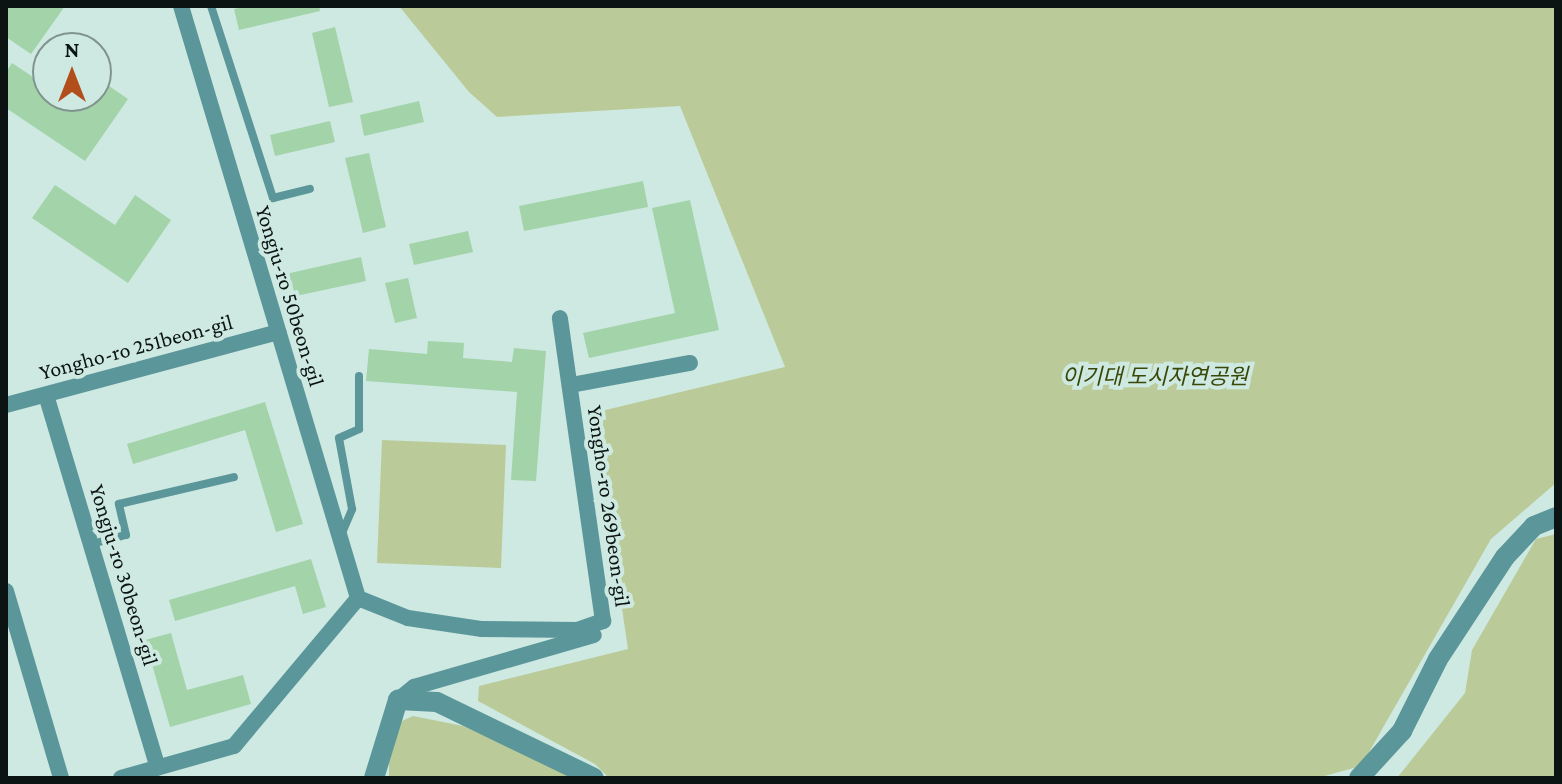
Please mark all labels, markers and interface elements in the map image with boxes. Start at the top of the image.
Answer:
north arrow [32,32,112,112]
text: N [65,37,80,62]
street label: Yongju-ro 50beon-gil [250,202,330,390]
street label: Yongho-ro 251beon-gil [37,309,235,385]
park label: 이기대 도시자연공원 [1062,364,1248,390]
street label: Yongho-ro 269beon-gil [582,404,636,608]
street label: Yongju-ro 30beon-gil [84,481,164,669]

